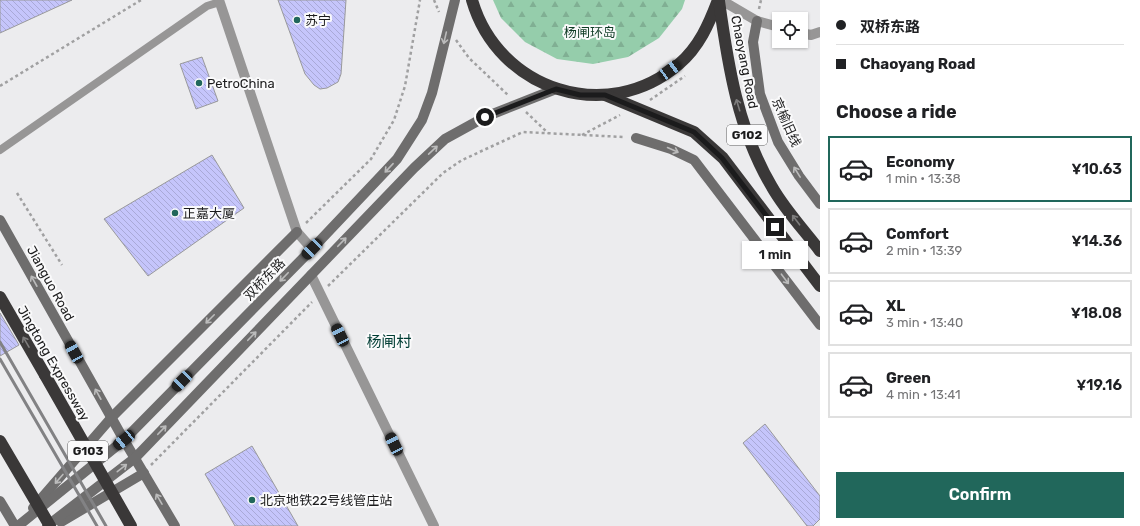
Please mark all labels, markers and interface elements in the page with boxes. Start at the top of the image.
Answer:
map controls [772,12,808,48]
button: locate [772,12,808,48]
place label: 苏宁 [305,13,331,28]
street label: Chaoyang Road [727,14,761,110]
marker: 苏宁 [292,15,302,25]
text: 双桥东路 [860,18,920,36]
park label: 杨闸环岛 [564,25,616,40]
one-way arrow [440,31,448,44]
text: Chaoyang Road [860,55,976,73]
car [657,58,683,82]
place label: PetroChina [207,76,275,91]
marker: PetroChina [194,78,204,88]
street label: 京榆旧线 [769,95,804,149]
one-way arrow [734,98,741,111]
text: Choose a ride [836,101,957,123]
route start [476,108,494,126]
road number: G102 [727,125,767,145]
one-way arrow [428,146,438,155]
one-way arrow [667,147,679,155]
icon: car [838,151,874,187]
text: Economy [886,153,955,171]
text: ¥10.63 [1072,160,1122,178]
one-way arrow [384,163,393,173]
one-way arrow [793,167,801,178]
text: 1 min · 13:38 [886,171,961,186]
place label: 正嘉大厦 [183,206,235,221]
marker: 正嘉大厦 [170,208,180,218]
one-way arrow [792,214,801,225]
route end [766,218,784,236]
icon: car [838,223,874,259]
text: Comfort [886,225,949,243]
text: ¥14.36 [1072,232,1122,250]
car [299,236,325,262]
one-way arrow [337,237,347,247]
callout: 1 min [742,241,808,269]
street label: Jianguo Road [23,243,77,324]
text: 2 min · 13:39 [886,243,962,258]
text: 1 min [759,247,791,262]
street label: 双桥东路 [241,255,288,303]
one-way arrow [279,272,289,282]
one-way arrow [780,273,789,284]
one-way arrow [30,275,38,287]
icon: car [838,295,874,331]
text: XL [886,297,905,315]
street label: Jingtong Expressway [14,303,93,424]
text: ¥18.08 [1071,304,1122,322]
one-way arrow [205,314,215,324]
text: 3 min · 13:40 [886,315,963,330]
car [329,322,351,348]
one-way arrow [247,331,257,341]
district label: 杨闸村 [366,333,412,351]
one-way arrow [21,336,29,348]
car [63,339,85,365]
icon: car [838,367,874,403]
car [169,368,195,394]
text: Green [886,369,931,387]
text: ¥19.16 [1076,376,1122,394]
text: 4 min · 13:41 [886,387,961,402]
one-way arrow [94,388,102,400]
one-way arrow [157,425,167,435]
car [111,428,137,452]
car [383,431,405,457]
road number: G103 [68,441,108,461]
one-way arrow [116,463,127,472]
button: Confirm [836,472,1124,518]
one-way arrow [54,473,63,484]
one-way arrow [155,493,163,505]
place label: 北京地铁22号线管庄站 [260,493,392,508]
marker: 北京地铁22号线管庄站 [247,495,257,505]

